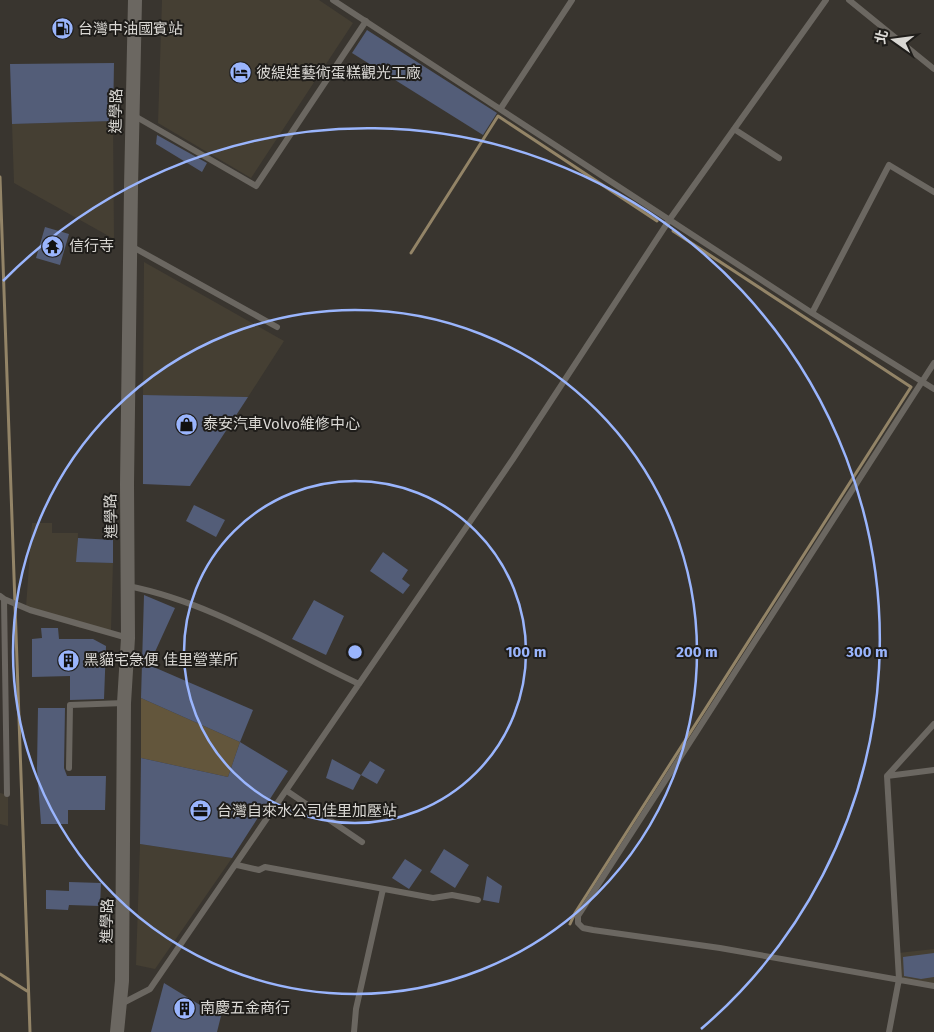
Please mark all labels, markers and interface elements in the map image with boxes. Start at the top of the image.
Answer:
north arrow [869,15,919,65]
fuel station icon: 台灣中油國賓站 [50,17,74,41]
place label: 台灣中油國賓站 [78,20,183,38]
text: 北 [872,28,892,46]
hotel icon: 彼緹娃藝術蛋糕觀光工廠 [228,61,252,85]
place label: 彼緹娃藝術蛋糕觀光工廠 [256,64,421,82]
street label: 進學路 [107,88,125,134]
temple icon: 信行寺 [41,234,65,258]
place label: 信行寺 [69,237,114,255]
shop icon: 泰安汽車Volvo維修中心 [175,412,199,436]
place label: 泰安汽車Volvo維修中心 [203,415,360,433]
street label: 進學路 [102,493,120,539]
centre of rings [346,643,364,661]
text: 100 m [506,643,546,661]
text: 200 m [676,643,718,661]
text: 300 m [845,643,888,661]
building icon: 黑貓宅急便 佳里營業所 [56,648,80,672]
place label: 黑貓宅急便 佳里營業所 [84,651,238,669]
office icon: 台灣自來水公司佳里加壓站 [189,799,213,823]
place label: 台灣自來水公司佳里加壓站 [217,802,397,820]
street label: 進學路 [98,898,116,944]
building icon: 南慶五金商行 [172,996,196,1020]
place label: 南慶五金商行 [200,999,290,1017]

